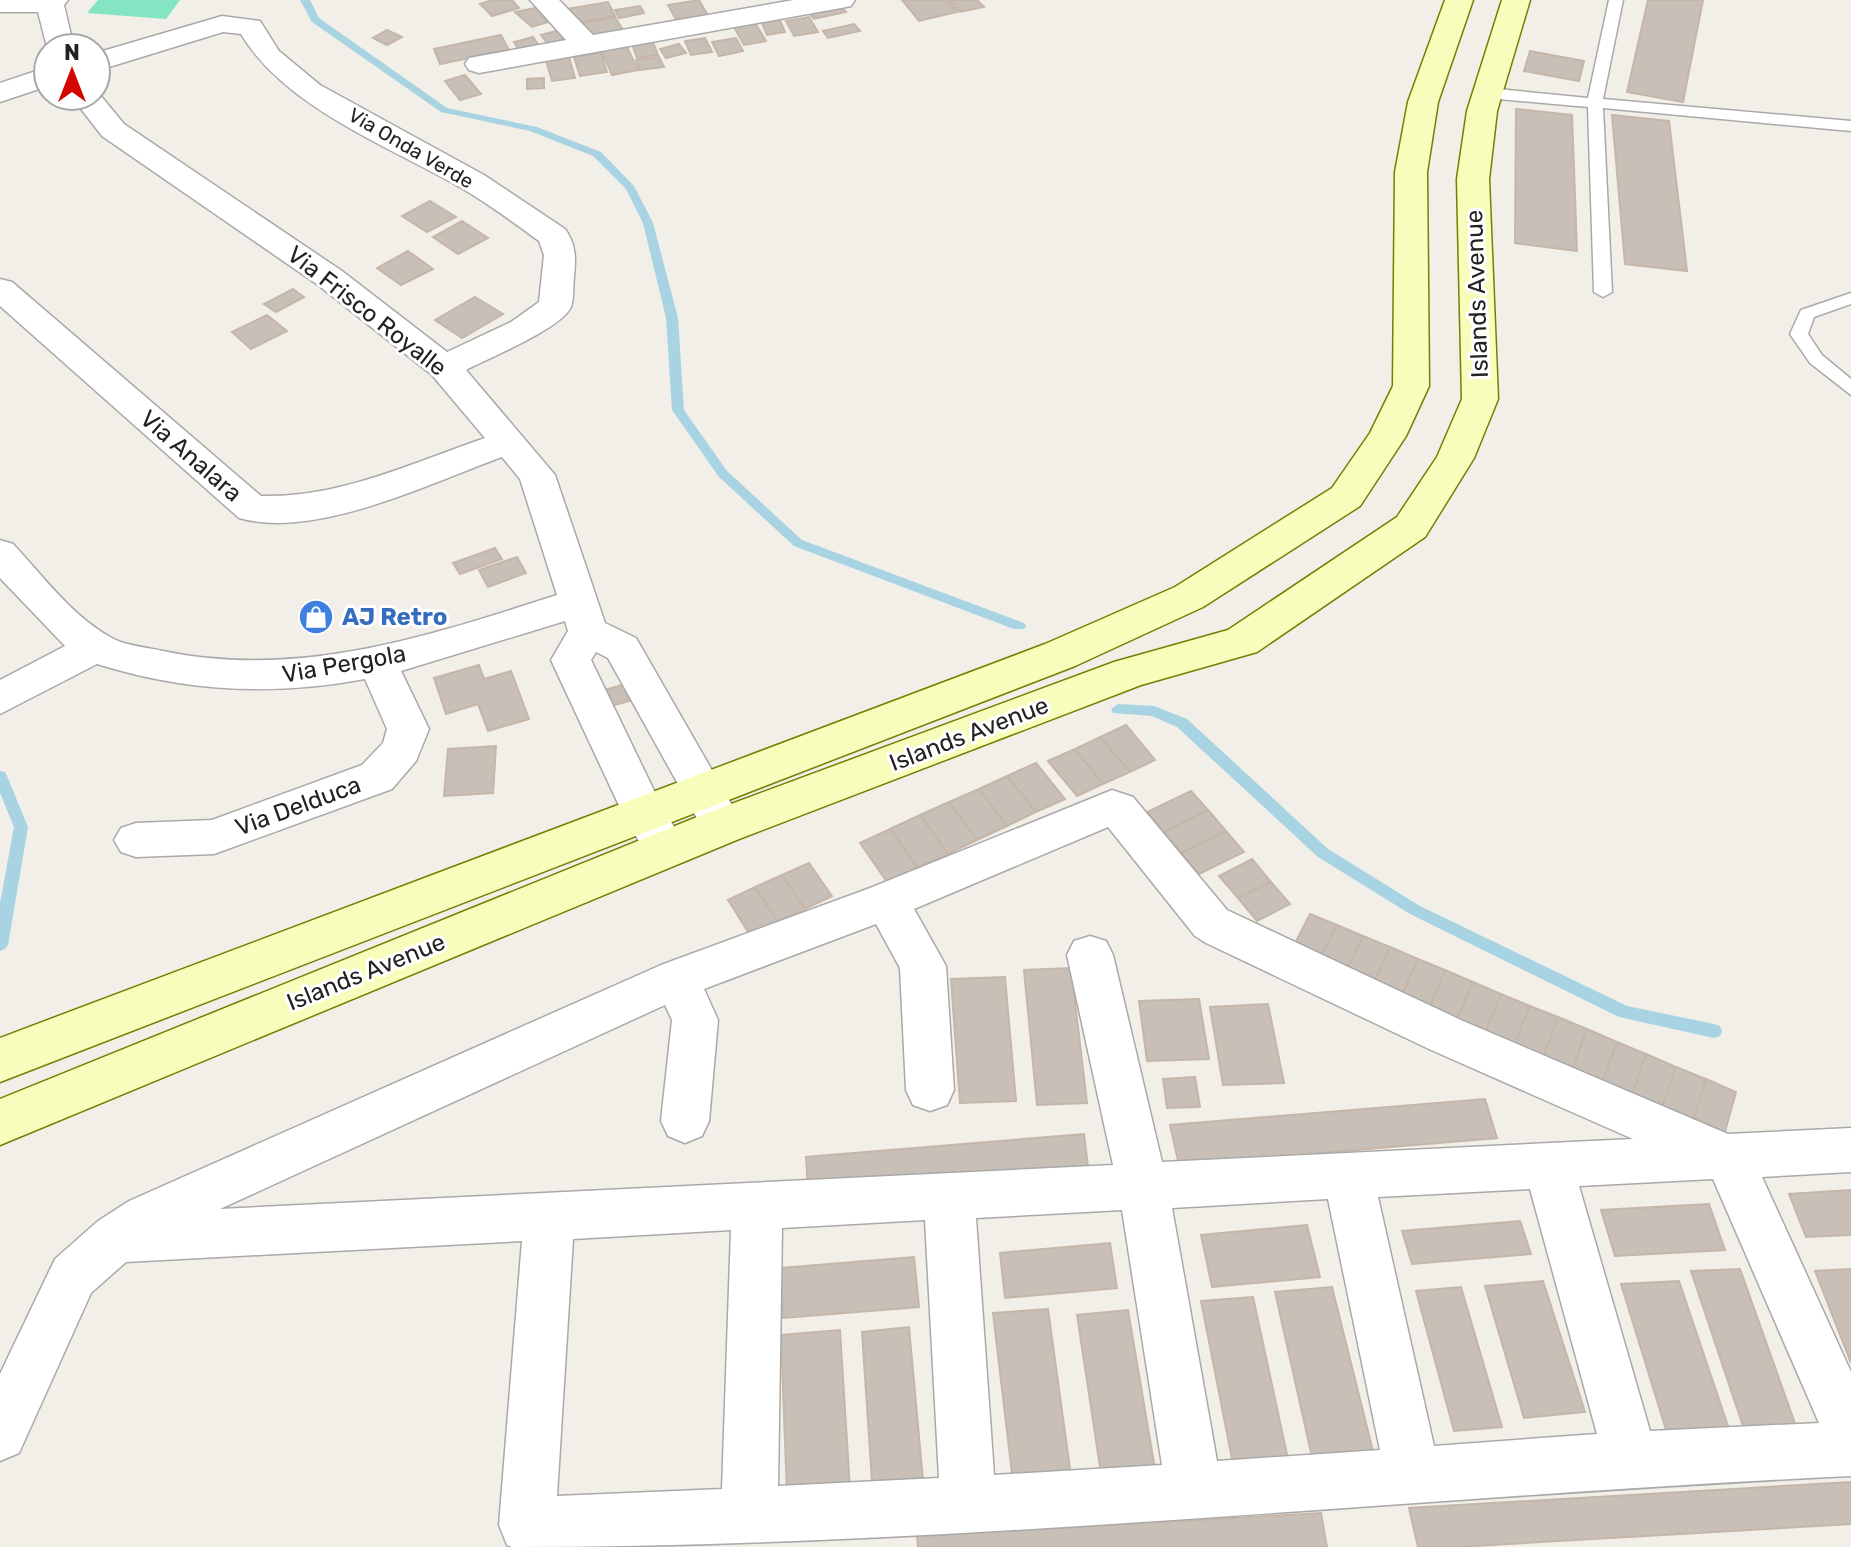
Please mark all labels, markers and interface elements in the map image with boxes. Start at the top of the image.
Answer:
north arrow [32,32,112,112]
text: N [64,39,80,66]
street label: Via Onda Verde [344,102,478,194]
street label: Islands Avenue [1460,209,1494,379]
street label: Via Frisco Royalle [282,240,452,382]
street label: Via Analara [135,404,247,508]
shop icon: AJ Retro [297,598,335,636]
place label: AJ Retro [342,603,447,631]
street label: Via Pergola [280,639,408,689]
street label: Islands Avenue [885,691,1053,777]
street label: Via Delduca [231,770,365,842]
street label: Islands Avenue [283,928,449,1016]

